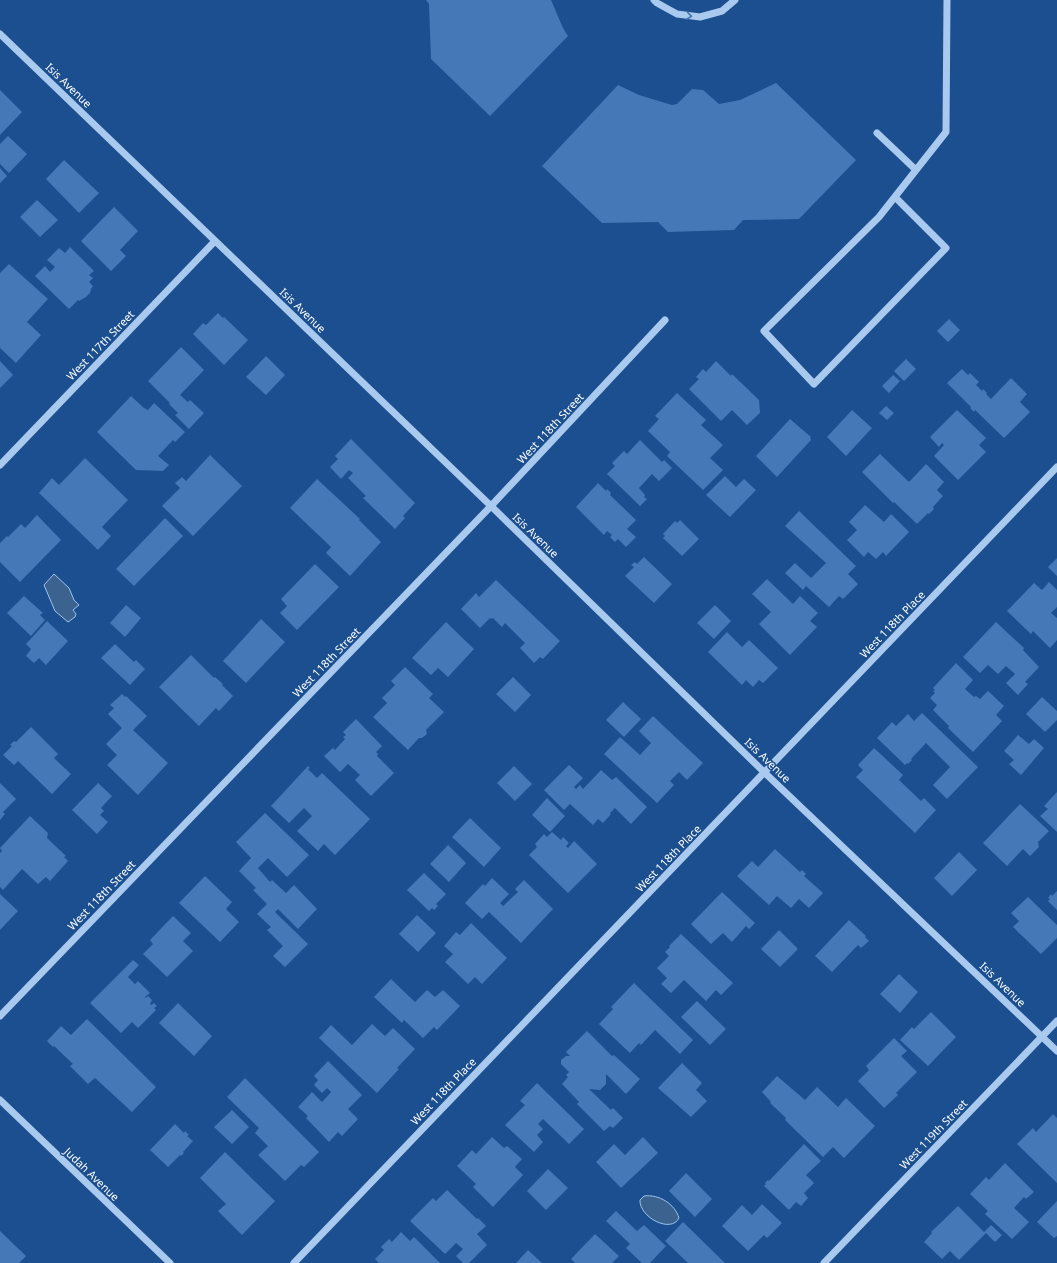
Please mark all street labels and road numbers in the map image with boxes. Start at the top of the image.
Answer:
street label: Isis Avenue [43,59,95,111]
street label: Isis Avenue [277,284,329,336]
street label: West 117th Street [63,307,137,383]
street label: West 118th Street [513,389,587,467]
street label: Isis Avenue [510,509,562,561]
street label: West 118th Place [856,587,928,661]
street label: West 118th Street [289,624,363,700]
street label: Isis Avenue [742,734,794,786]
street label: West 118th Place [632,821,704,895]
street label: West 118th Street [64,857,138,933]
street label: Isis Avenue [977,958,1029,1010]
street label: West 118th Place [407,1054,479,1128]
street label: West 119th Street [896,1096,970,1172]
street label: Judah Avenue [61,1143,123,1204]

